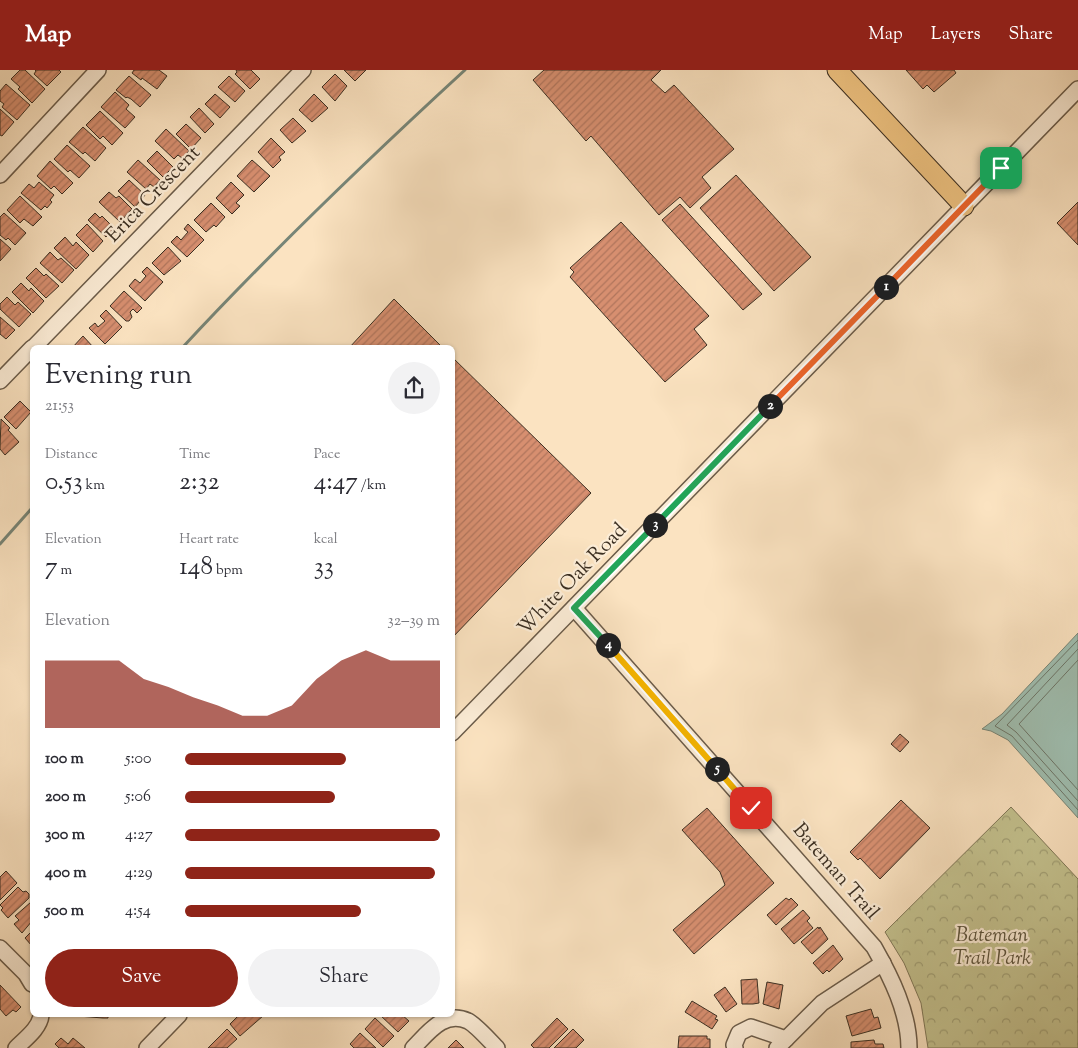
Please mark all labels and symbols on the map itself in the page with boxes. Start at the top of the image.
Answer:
street label: Erica Crescent [100,140,208,250]
pin [980,147,1022,189]
pin: 1 [874,274,898,300]
pin: 2 [758,394,782,418]
pin: 3 [642,512,668,538]
street label: White Oak Road [512,517,634,643]
pin: 4 [596,632,620,658]
pin: 5 [704,756,730,782]
pin [730,787,772,829]
street label: Bateman Trail [785,817,886,927]
park label: Bateman Trail Park [953,922,1031,974]

